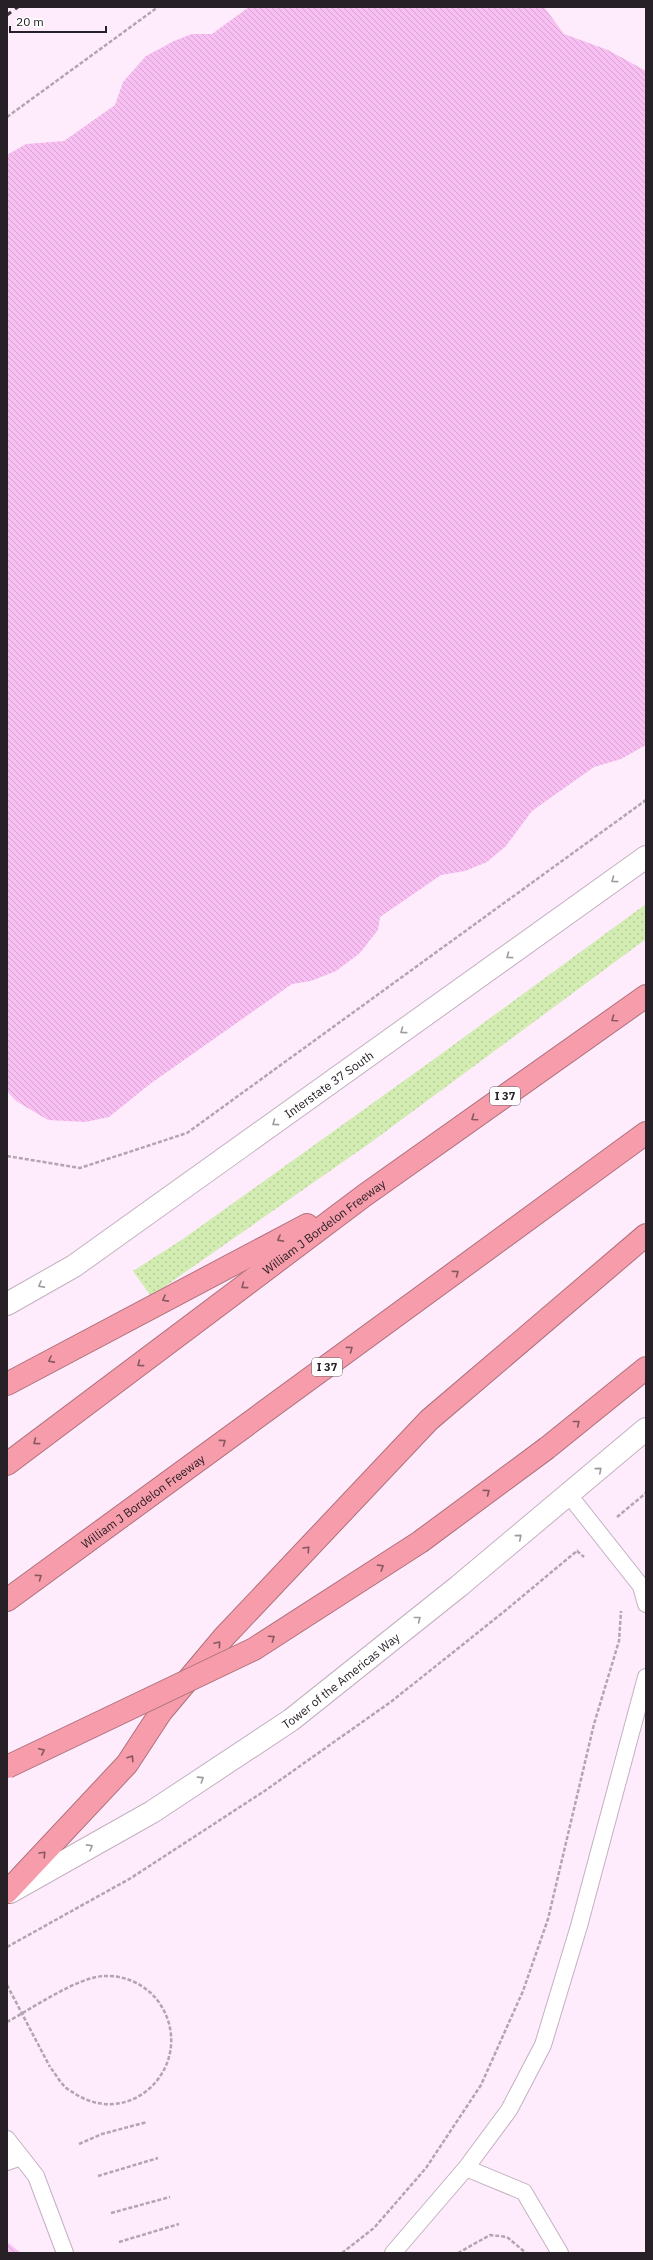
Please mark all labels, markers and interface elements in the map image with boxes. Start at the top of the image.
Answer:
scale bar [10,8,106,34]
text: 20 m [16,14,44,29]
one-way arrow [612,875,619,882]
one-way arrow [506,951,513,959]
one-way arrow [612,1014,619,1021]
one-way arrow [400,1026,407,1034]
street label: Interstate 37 South [281,1047,376,1121]
road number: I 37 [490,1087,520,1105]
one-way arrow [471,1113,478,1120]
one-way arrow [272,1118,279,1125]
street label: William J Bordelon Freeway [259,1176,388,1277]
one-way arrow [277,1234,285,1242]
one-way arrow [451,1271,458,1278]
one-way arrow [38,1281,45,1288]
one-way arrow [241,1281,248,1289]
one-way arrow [162,1295,170,1302]
one-way arrow [346,1347,353,1354]
one-way arrow [47,1356,55,1363]
road number: I 37 [312,1358,342,1376]
one-way arrow [138,1359,145,1366]
one-way arrow [573,1421,580,1428]
one-way arrow [34,1437,41,1444]
one-way arrow [218,1440,225,1447]
street label: William J Bordelon Freeway [78,1451,207,1551]
one-way arrow [594,1468,601,1475]
one-way arrow [483,1489,490,1497]
one-way arrow [514,1535,521,1542]
one-way arrow [302,1546,310,1554]
one-way arrow [377,1564,384,1571]
one-way arrow [34,1575,41,1582]
one-way arrow [413,1617,420,1624]
street label: Tower of the Americas Way [279,1629,402,1732]
one-way arrow [268,1635,275,1643]
one-way arrow [214,1641,221,1648]
one-way arrow [38,1748,46,1755]
one-way arrow [126,1755,134,1762]
one-way arrow [197,1777,204,1784]
one-way arrow [86,1844,93,1851]
one-way arrow [38,1851,46,1859]

